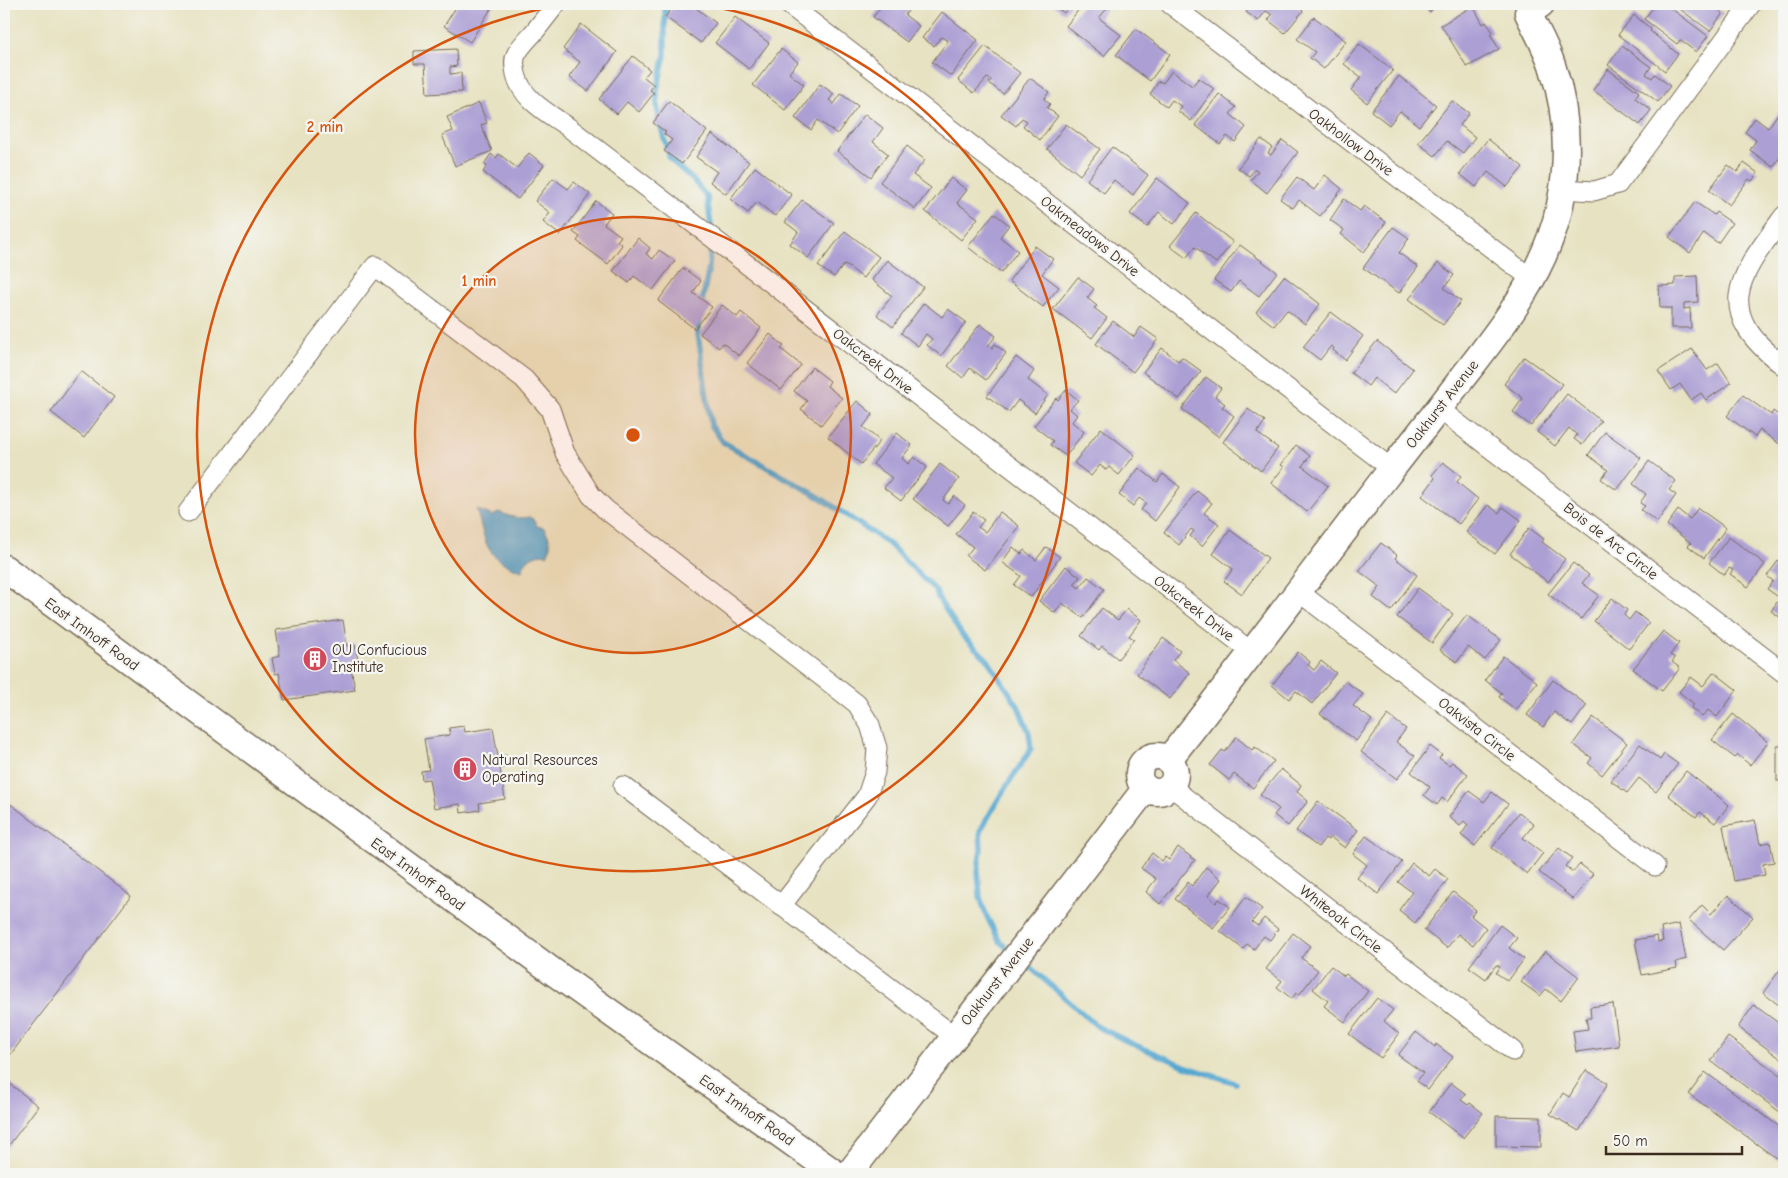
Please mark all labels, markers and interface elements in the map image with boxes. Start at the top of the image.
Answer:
street label: Oakhollow Drive [1305,104,1397,180]
text: 2 min [307,118,343,136]
street label: Oakmeadows Drive [1037,192,1143,281]
text: 1 min [462,272,496,290]
street label: Oakcreek Drive [829,324,917,398]
street label: Oakhurst Avenue [1402,356,1482,452]
centre of rings [624,426,642,444]
street label: Bois de Arc Circle [1560,499,1662,584]
street label: Oakcreek Drive [1150,571,1238,645]
street label: East Imhoff Road [41,594,143,674]
place label: OU Confucious Institute [332,641,427,676]
building icon: OU Confucious Institute [302,646,328,672]
street label: Oakvista Circle [1435,693,1520,765]
place label: Natural Resources Operating [482,751,598,786]
building icon: Natural Resources Operating [452,756,478,782]
street label: East Imhoff Road [367,834,469,914]
street label: Whiteoak Circle [1296,881,1386,957]
street label: Oakhurst Avenue [957,933,1037,1029]
street label: East Imhoff Road [696,1070,798,1150]
scale bar [1606,1123,1742,1155]
text: 50 m [1613,1132,1648,1150]

